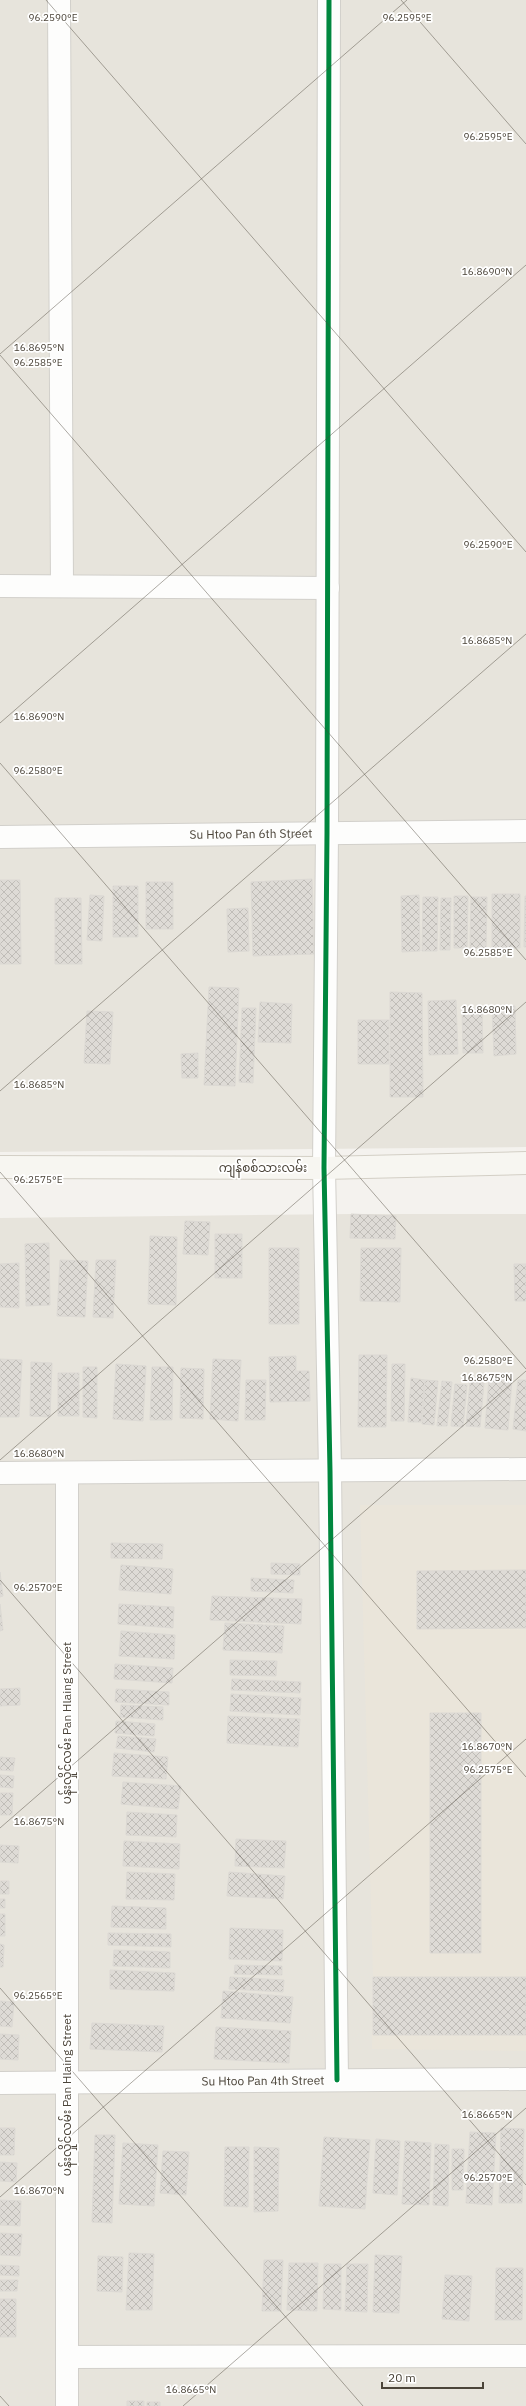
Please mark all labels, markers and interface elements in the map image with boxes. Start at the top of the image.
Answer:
text: 96.2590°E [28,11,78,24]
text: 96.2595°E [382,11,432,24]
text: 96.2595°E [463,130,513,143]
text: 16.8690°N [462,265,512,278]
text: 16.8695°N [14,341,64,354]
text: 96.2585°E [13,356,63,369]
text: 96.2590°E [463,538,513,551]
text: 16.8685°N [462,634,512,647]
text: 16.8690°N [14,710,64,723]
text: 96.2580°E [13,764,63,777]
street label: Su Htoo Pan 6th Street [189,825,313,842]
text: 96.2585°E [463,946,513,959]
text: 16.8680°N [462,1003,512,1016]
text: 16.8685°N [14,1078,64,1091]
street label: ကျန်စစ်သားလမ်း [219,1159,307,1178]
text: 96.2575°E [13,1173,63,1186]
text: 96.2580°E [463,1354,513,1367]
text: 16.8675°N [462,1371,512,1384]
text: 16.8680°N [14,1447,64,1460]
text: 96.2570°E [13,1581,63,1594]
street label: ပန်းလှိုင်လမ်း Pan Hlaing Street [58,1642,77,1804]
text: 16.8670°N [462,1740,512,1753]
text: 96.2575°E [463,1763,513,1776]
text: 16.8675°N [14,1815,64,1828]
text: 96.2565°E [13,1989,63,2002]
street label: ပန်းလှိုင်လမ်း Pan Hlaing Street [58,2014,77,2176]
street label: Su Htoo Pan 4th Street [201,2073,325,2088]
text: 16.8665°N [462,2108,512,2121]
text: 96.2570°E [463,2171,513,2184]
text: 16.8670°N [14,2184,64,2197]
scale bar [382,2364,483,2390]
text: 20 m [388,2370,416,2385]
text: 16.8665°N [166,2383,216,2396]

